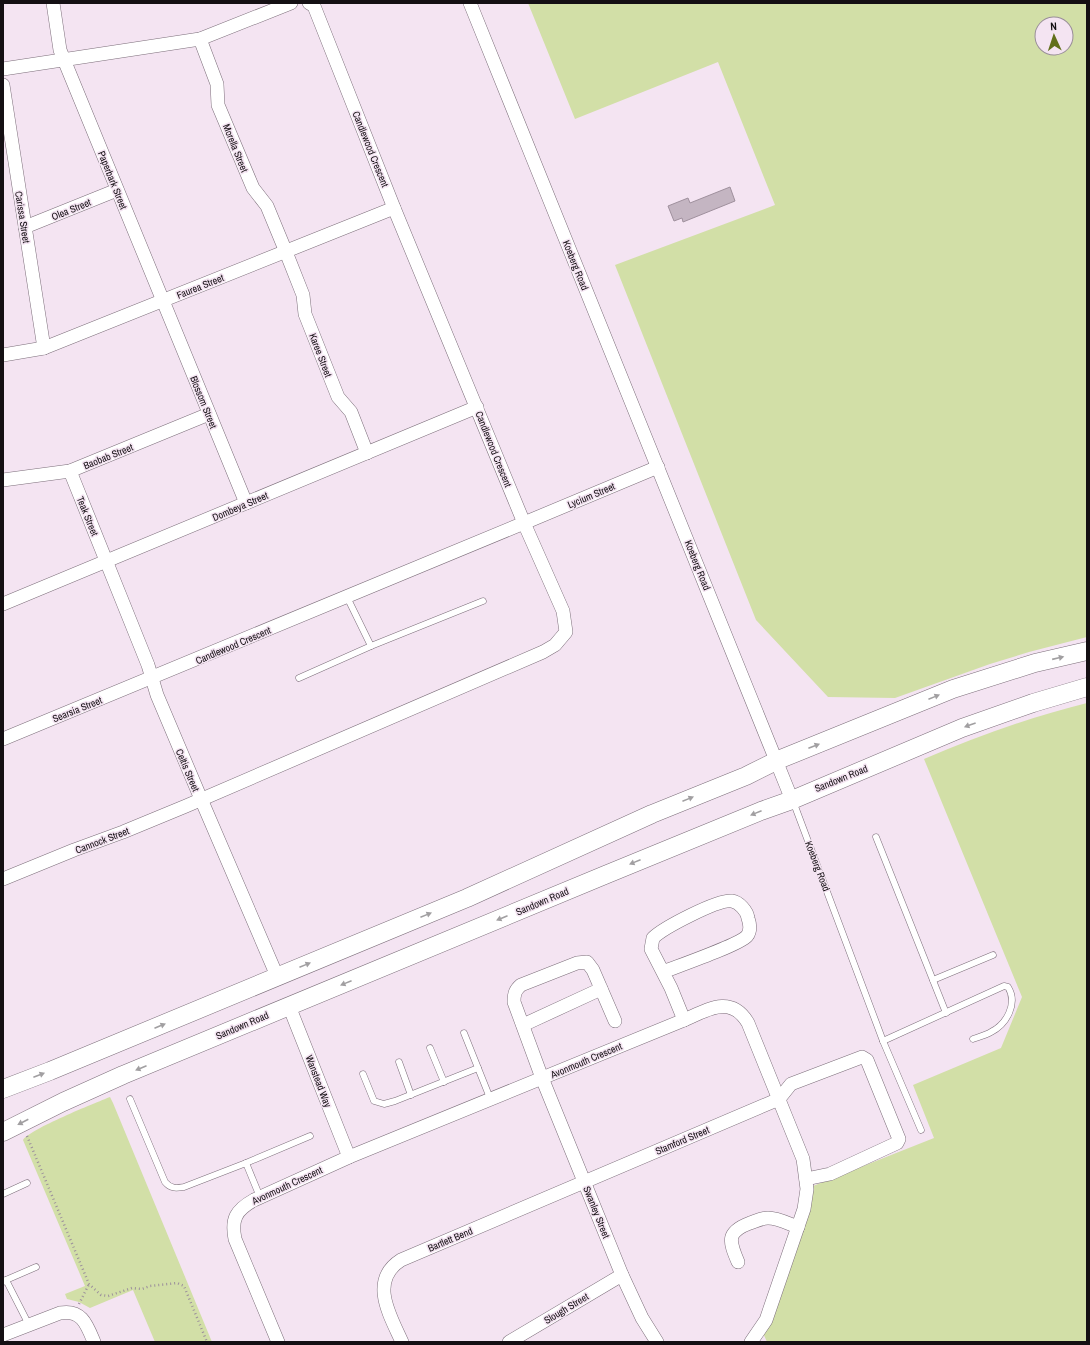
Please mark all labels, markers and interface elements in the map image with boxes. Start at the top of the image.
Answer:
north arrow [1034,16,1074,56]
text: N [1050,19,1057,33]
street label: Candlewood Crescent [349,109,392,190]
street label: Morella Street [220,122,251,175]
street label: Paperbark Street [95,149,130,212]
street label: Carissa Street [12,190,33,245]
street label: Olea Street [50,195,94,223]
street label: Koeberg Road [560,238,591,292]
street label: Faurea Street [175,271,226,302]
street label: Karee Street [306,331,335,380]
street label: Blossom Street [187,374,220,431]
street label: Candlewood Crescent [472,409,515,490]
street label: Baobab Street [81,440,136,472]
street label: Lycium Street [566,479,618,511]
street label: Dombeya Street [210,489,271,524]
street label: Teak Street [74,495,102,539]
street label: Koeberg Road [682,538,713,592]
street label: Candlewood Crescent [194,623,274,667]
one-way arrow [1052,654,1064,660]
street label: Searsia Street [50,693,105,725]
one-way arrow [928,693,940,700]
one-way arrow [964,723,976,729]
one-way arrow [808,743,820,749]
street label: Celtis Street [173,747,203,794]
street label: Sandown Road [813,762,870,795]
one-way arrow [682,796,693,802]
one-way arrow [749,811,761,817]
street label: Cannock Street [73,824,132,857]
street label: Koeberg Road [802,839,833,893]
one-way arrow [629,860,641,866]
street label: Sandown Road [514,885,571,918]
one-way arrow [420,912,431,918]
one-way arrow [496,915,508,921]
one-way arrow [300,961,312,967]
one-way arrow [340,980,352,986]
street label: Sandown Road [214,1009,271,1042]
one-way arrow [154,1022,166,1028]
street label: Avonmouth Crescent [548,1039,625,1082]
street label: Wanstead Way [303,1053,335,1110]
one-way arrow [135,1065,147,1071]
one-way arrow [34,1072,46,1078]
one-way arrow [17,1119,29,1125]
street label: Stamford Street [653,1123,712,1158]
street label: Avonmouth Crescent [249,1163,325,1208]
street label: Swanley Street [580,1184,613,1241]
street label: Bartlett Bend [426,1224,475,1255]
street label: Slough Street [542,1290,592,1327]

